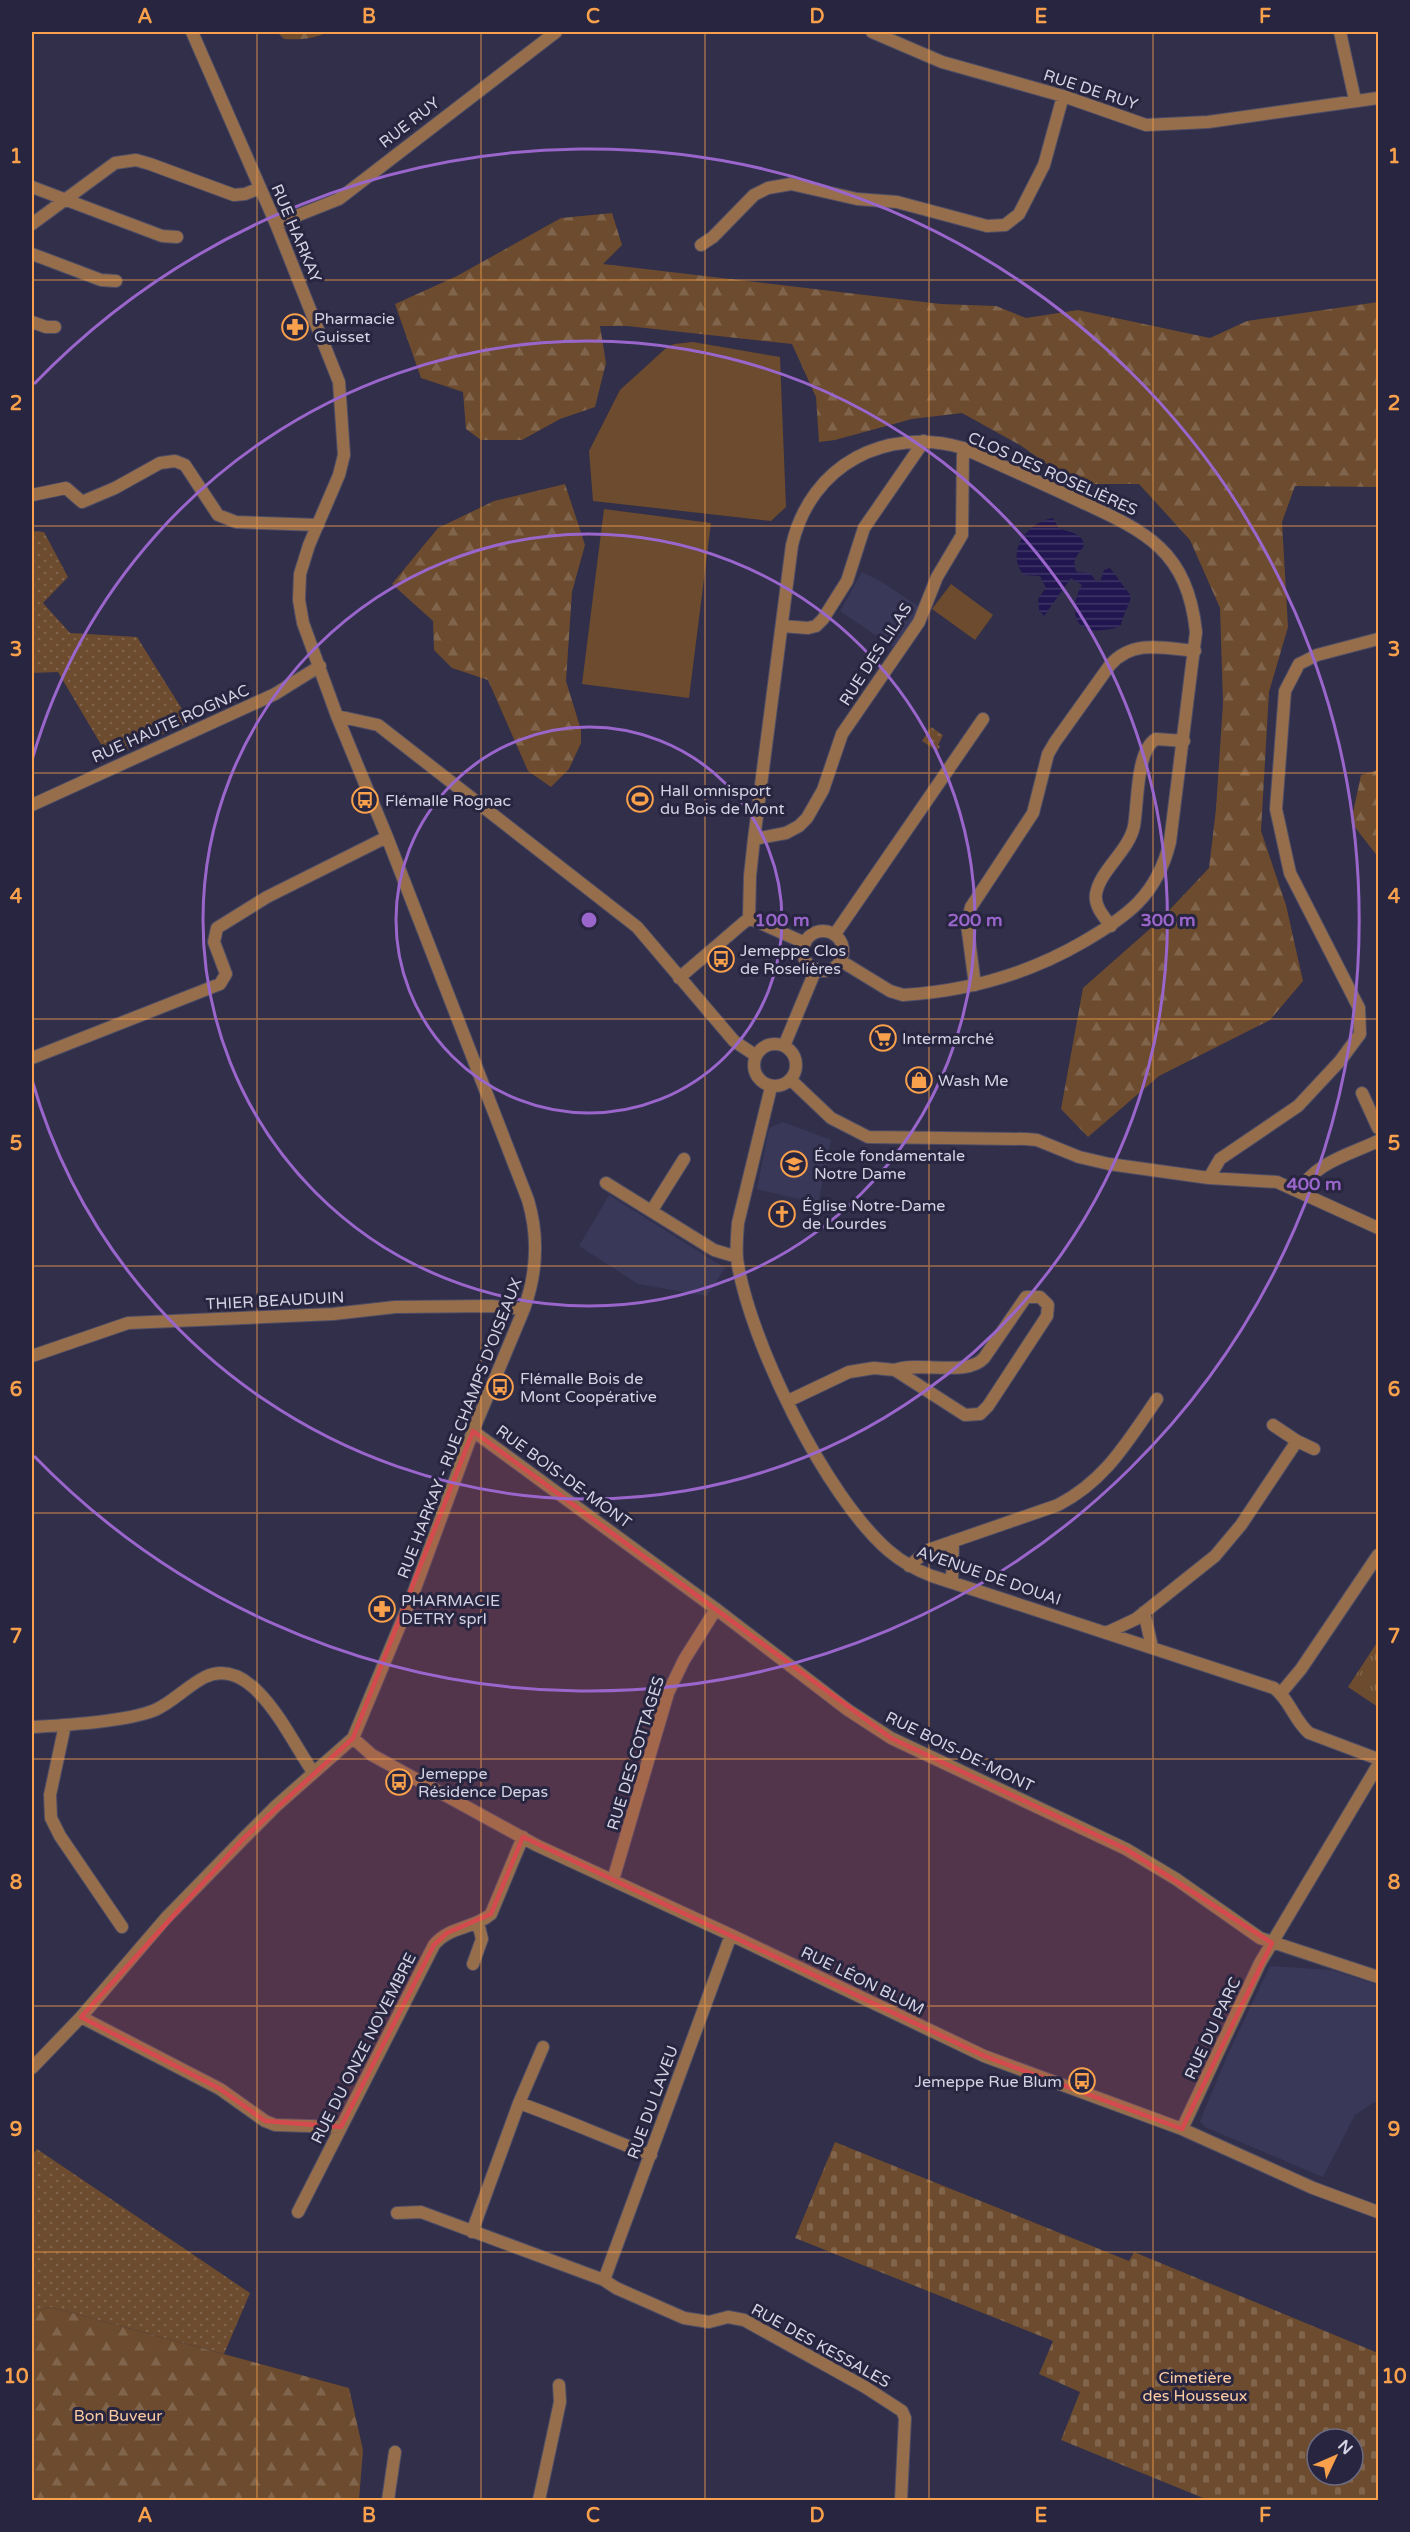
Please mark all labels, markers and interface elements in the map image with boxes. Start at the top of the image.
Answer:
text: A [138,5,153,29]
text: B [362,5,376,29]
text: C [586,5,600,29]
text: D [809,5,825,29]
text: E [1035,5,1048,29]
text: F [1259,5,1271,29]
street label: RUE DE RUY [1041,65,1140,115]
street label: RUE RUY [375,93,444,153]
text: 1 [10,145,22,169]
text: 1 [1388,145,1400,169]
street label: RUE HARKAY [266,181,326,286]
place label: Pharmacie Guisset [314,309,395,347]
pharmacy icon: Pharmacie Guisset [280,312,310,342]
text: 2 [10,392,22,416]
text: 2 [1388,392,1400,416]
street label: CLOS DES ROSELIÈRES [965,427,1141,520]
street label: RUE DES LILAS [835,599,917,710]
text: 3 [10,638,22,662]
text: 3 [1388,638,1400,662]
street label: RUE HAUTE ROGNAC [89,680,252,768]
place label: Hall omnisport du Bois de Mont [660,781,785,819]
sports icon: Hall omnisport du Bois de Mont [625,784,655,814]
bus stop icon: Flémalle Rognac [350,785,380,815]
place label: Flémalle Rognac [385,791,511,811]
text: 4 [10,885,23,909]
text: 4 [1388,885,1401,909]
text: 100 m [754,909,810,931]
text: 200 m [947,909,1003,931]
text: 300 m [1140,909,1196,931]
centre of rings [579,910,599,930]
place label: Jemeppe Clos de Roselières [740,941,846,979]
bus stop icon: Jemeppe Clos de Roselières [706,944,736,974]
supermarket icon: Intermarché [868,1023,898,1053]
place label: Intermarché [902,1029,994,1049]
shop icon: Wash Me [904,1065,934,1095]
place label: Wash Me [938,1071,1008,1091]
text: 5 [10,1132,22,1156]
text: 5 [1388,1132,1400,1156]
place label: École fondamentale Notre Dame [814,1146,965,1184]
school or university icon: École fondamentale Notre Dame [779,1149,809,1179]
text: 400 m [1286,1173,1342,1195]
place label: Église Notre-Dame de Lourdes [802,1196,945,1234]
church icon: Église Notre-Dame de Lourdes [767,1199,797,1229]
street label: RUE HARKAY - RUE CHAMPS D'OISEAUX [393,1275,527,1582]
street label: THIER BEAUDUIN [205,1287,345,1315]
place label: Flémalle Bois de Mont Coopérative [520,1369,657,1407]
bus stop icon: Flémalle Bois de Mont Coopérative [485,1372,515,1402]
text: 6 [10,1378,22,1402]
text: 6 [1388,1378,1400,1402]
street label: RUE BOIS-DE-MONT [492,1421,635,1533]
street label: AVENUE DE DOUAI [914,1542,1064,1610]
place label: PHARMACIE DETRY sprl [401,1591,500,1629]
pharmacy icon: PHARMACIE DETRY sprl [367,1594,397,1624]
text: 7 [10,1625,22,1649]
text: 7 [1388,1625,1400,1649]
street label: RUE DES COTTAGES [603,1674,669,1833]
street label: RUE BOIS-DE-MONT [882,1707,1037,1797]
place label: Jemeppe Résidence Depas [418,1764,548,1802]
bus stop icon: Jemeppe Résidence Depas [384,1767,414,1797]
text: 8 [10,1871,22,1895]
text: 8 [1388,1871,1400,1895]
street label: RUE LÉON BLUM [798,1942,928,2019]
street label: RUE DU ONZE NOVEMBRE [307,1950,421,2147]
street label: RUE DU PARC [1180,1974,1245,2083]
street label: RUE DU LAVEU [623,2043,683,2162]
bus stop icon: Jemeppe Rue Blum [1067,2066,1097,2096]
place label: Jemeppe Rue Blum [915,2072,1062,2092]
text: 9 [10,2118,22,2142]
text: 9 [1388,2118,1400,2142]
street label: RUE DES KESSALES [747,2299,894,2393]
text: 10 [3,2365,29,2389]
text: 10 [1381,2365,1407,2389]
park label: Cimetière des Housseux [1143,2368,1247,2406]
park label: Bon Buveur [74,2406,163,2426]
north arrow [1305,2427,1365,2487]
text: N [1333,2436,1357,2459]
text: A [138,2504,153,2528]
text: B [362,2504,376,2528]
text: C [586,2504,600,2528]
text: D [809,2504,825,2528]
text: E [1035,2504,1048,2528]
text: F [1259,2504,1271,2528]

